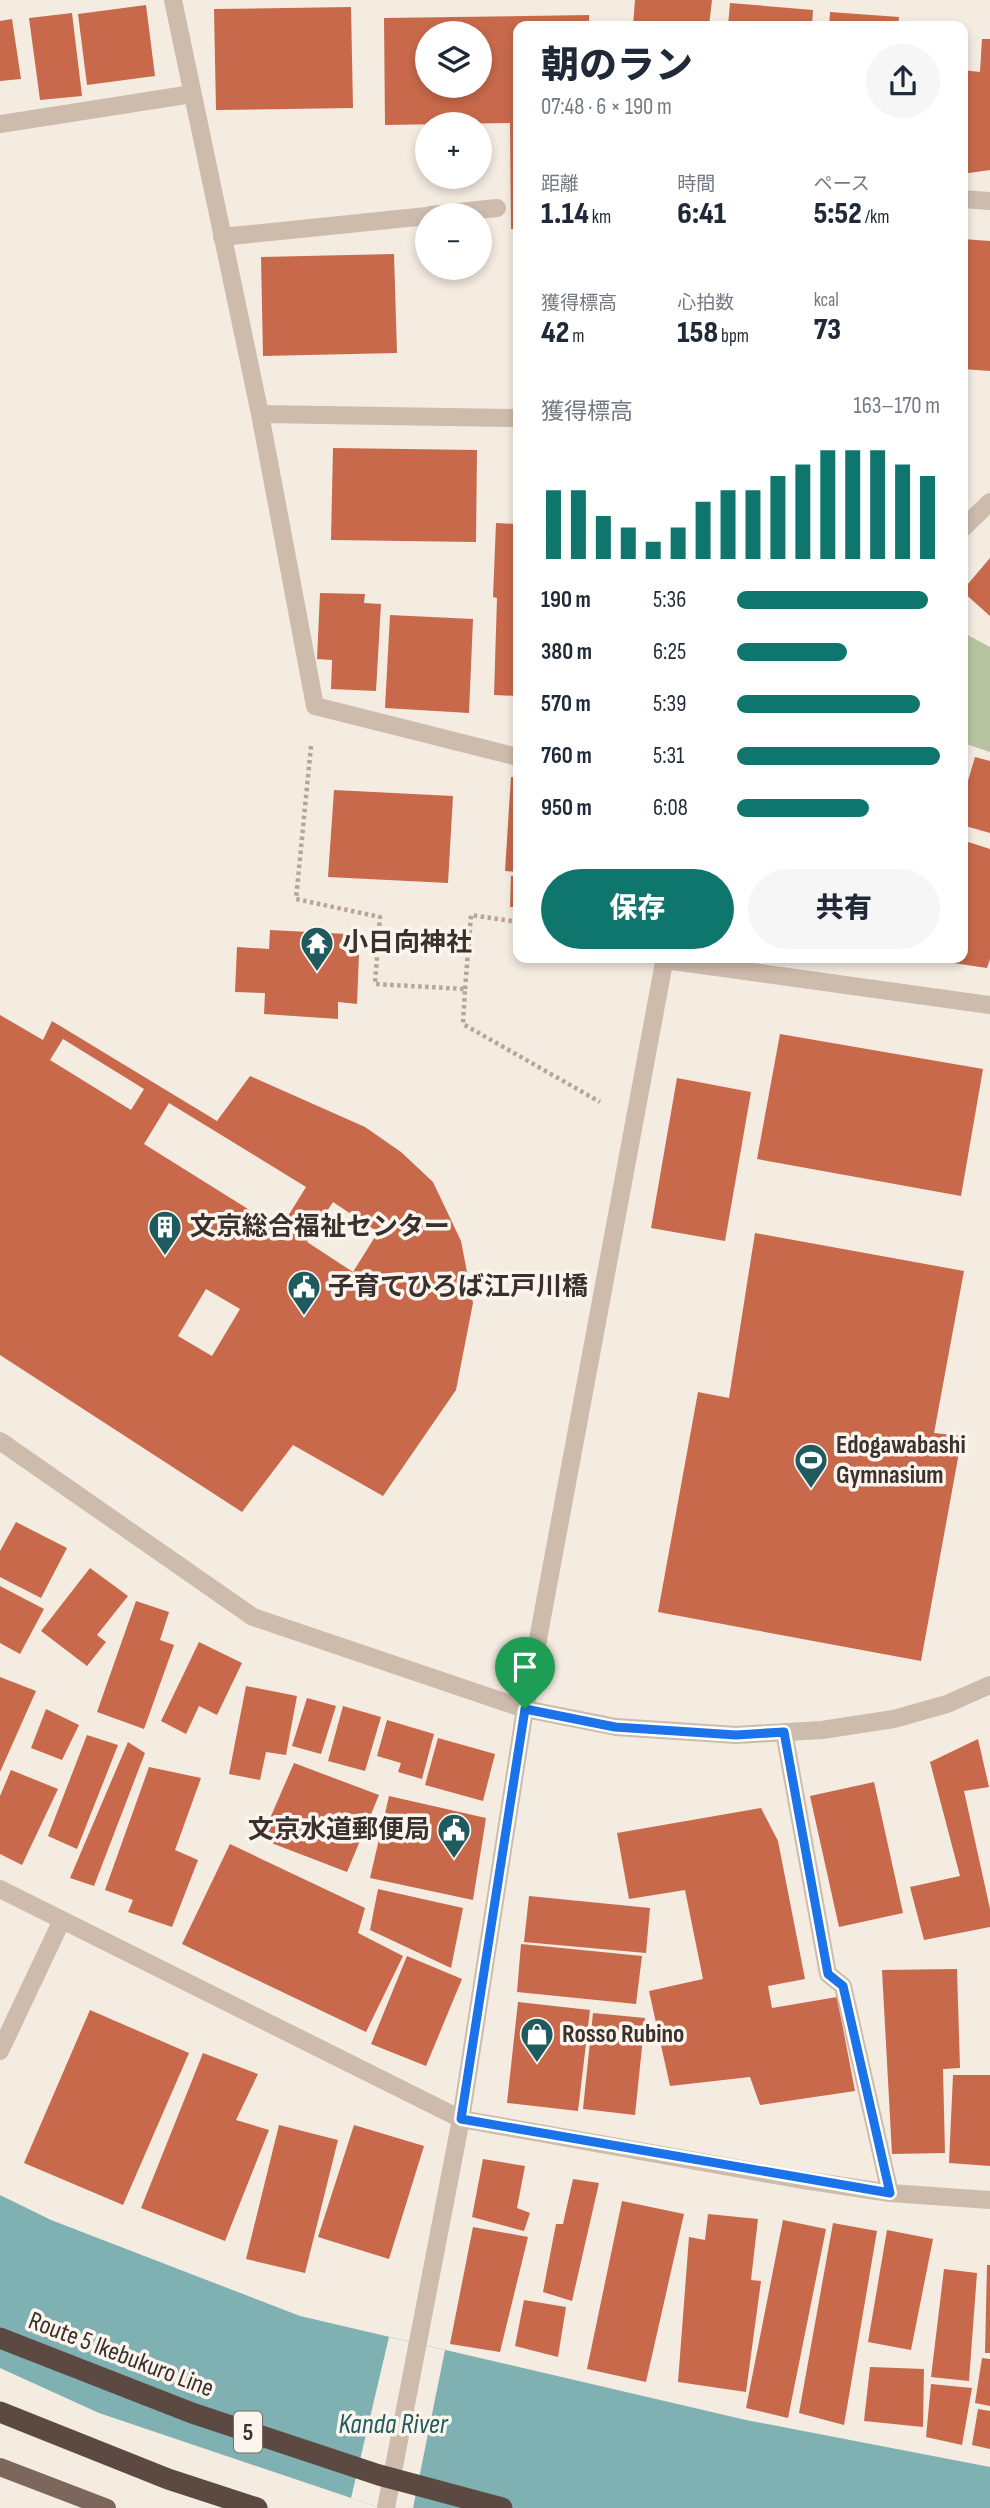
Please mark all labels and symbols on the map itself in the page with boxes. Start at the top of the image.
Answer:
temple icon: 小日向神社 [298,924,336,973]
place label: 小日向神社 [342,928,472,959]
building icon: 文京総合福祉センター [146,1208,184,1257]
place label: 文京総合福祉センター [190,1212,450,1243]
public building icon: 子育てひろば江戸川橋 [285,1268,323,1317]
place label: 子育てひろば江戸川橋 [328,1272,588,1303]
place label: Edogawabashi Gymnasium [836,1430,966,1491]
sports icon: Edogawabashi Gymnasium [792,1441,830,1490]
pin [495,1637,555,1709]
public building icon: 文京水道郵便局 [435,1811,473,1860]
place label: 文京水道郵便局 [248,1815,430,1846]
shop icon: Rosso Rubino [518,2015,556,2064]
place label: Rosso Rubino [562,2019,684,2050]
street label: Route 5 Ikebukuro Line [24,2305,218,2405]
water label: Kanda River [338,2408,449,2441]
road number: 5 [234,2412,262,2452]

